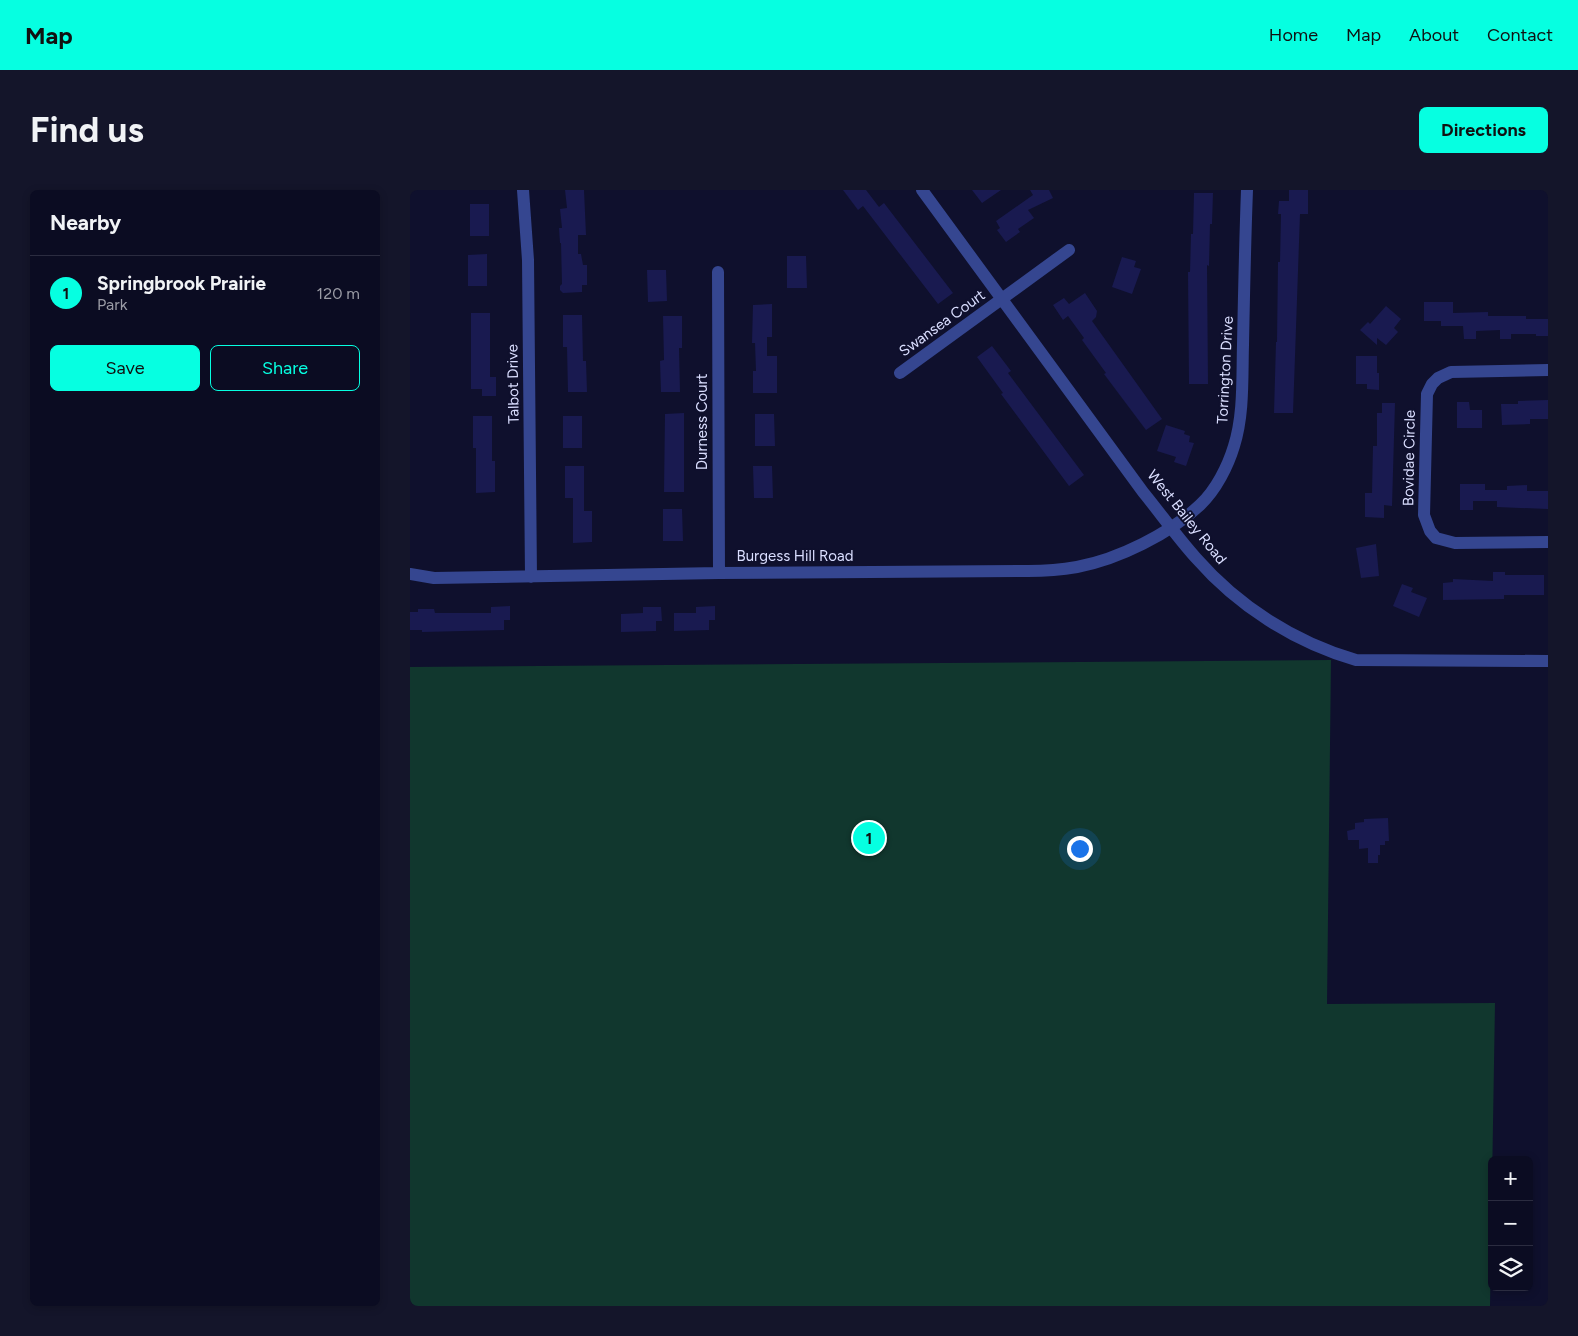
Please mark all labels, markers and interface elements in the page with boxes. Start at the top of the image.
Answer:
text: Map [25,21,73,50]
text: Home [1269,24,1318,46]
text: Map [1346,24,1381,46]
text: About [1409,24,1459,46]
text: Contact [1487,24,1553,46]
button: Directions [1419,107,1548,153]
text: Find us [30,109,144,151]
text: Nearby [50,210,121,235]
text: Springbrook Prairie [97,272,266,295]
text: 1 [63,284,69,303]
text: 120 m [317,284,360,303]
street label: Swansea Court [895,286,989,360]
text: Park [97,295,127,314]
street label: Torrington Drive [1213,316,1237,424]
street label: Talbot Drive [503,344,523,424]
button: Save [50,345,200,391]
button: Share [210,345,360,391]
street label: Durness Court [693,373,711,470]
street label: Bovidae Circle [1399,410,1419,506]
street label: West Bailey Road [1143,466,1231,568]
street label: Burgess Hill Road [737,547,853,565]
pin: 1 [853,819,885,857]
your location [1067,836,1093,862]
map controls [1488,1156,1533,1291]
button: + [1488,1156,1533,1201]
button: − [1488,1201,1533,1246]
button: layers [1488,1246,1533,1291]

